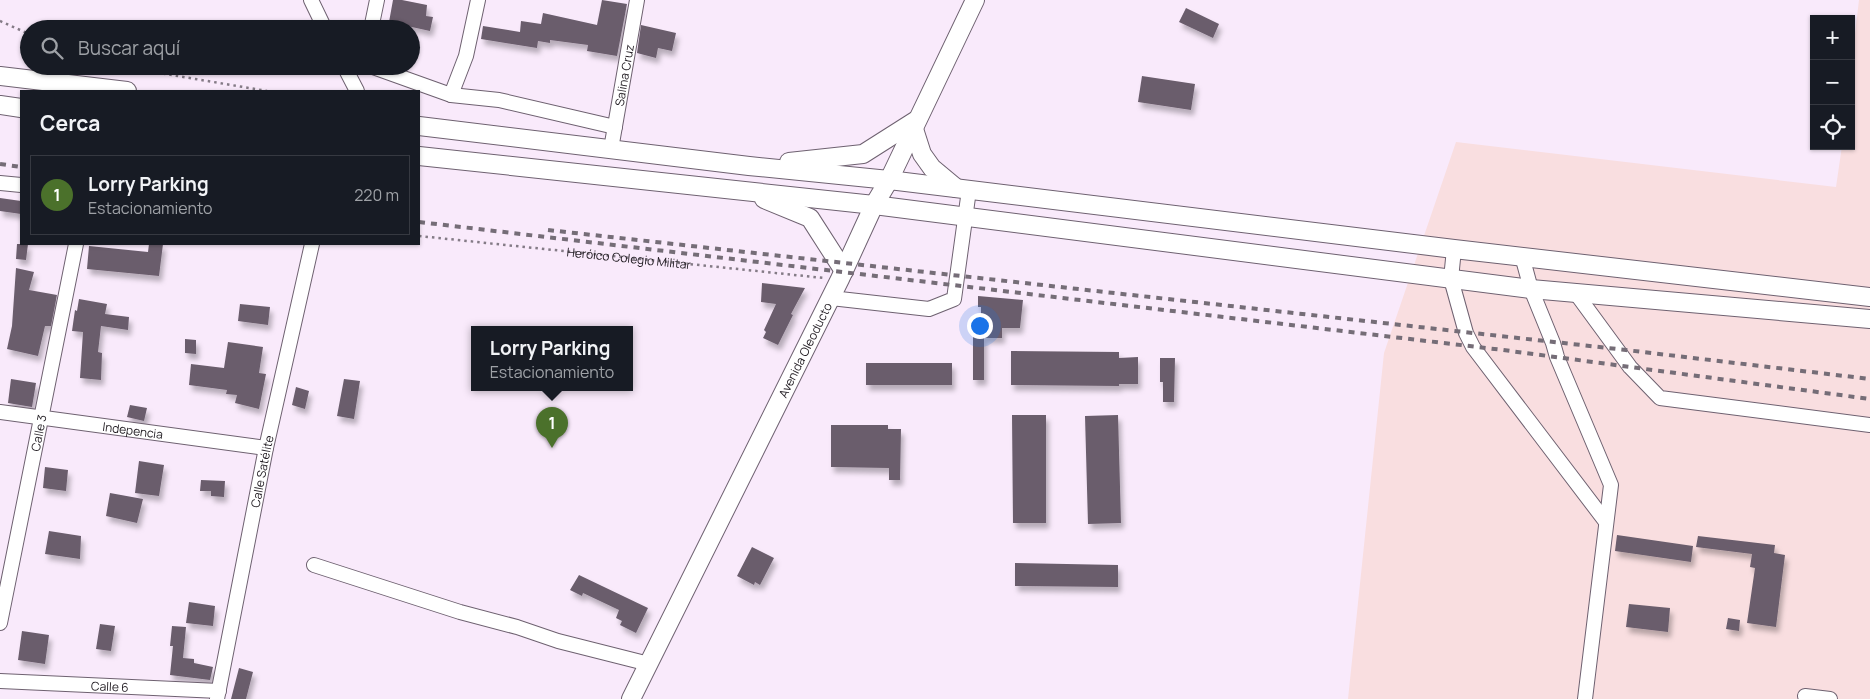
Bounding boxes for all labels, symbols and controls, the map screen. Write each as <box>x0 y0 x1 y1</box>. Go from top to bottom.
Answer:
map controls <box>1810 15 1855 150</box>
button: + <box>1810 15 1855 60</box>
search box <box>20 20 420 75</box>
icon: search <box>38 34 66 62</box>
text: Buscar aquí <box>78 35 180 61</box>
street label: Salina Cruz <box>610 43 638 107</box>
button: − <box>1810 60 1855 105</box>
button: locate <box>1810 105 1855 150</box>
text: Cerca <box>40 109 100 137</box>
text: Lorry Parking <box>88 171 209 197</box>
text: 1 <box>53 184 61 206</box>
text: 220 m <box>354 184 399 206</box>
text: Estacionamiento <box>88 197 213 219</box>
street label: Heróico Colegio Militar <box>566 243 692 273</box>
street label: Avenida Oleoducto <box>774 299 836 400</box>
your location <box>967 313 993 339</box>
popup <box>471 326 633 391</box>
text: Lorry Parking <box>490 335 610 361</box>
text: Estacionamiento <box>490 361 614 383</box>
pin: 1 <box>536 407 568 448</box>
street label: Calle 3 <box>26 413 50 453</box>
street label: Indepencia <box>101 417 164 442</box>
street label: Calle Satélite <box>246 433 277 509</box>
street label: Calle 6 <box>91 677 129 695</box>

